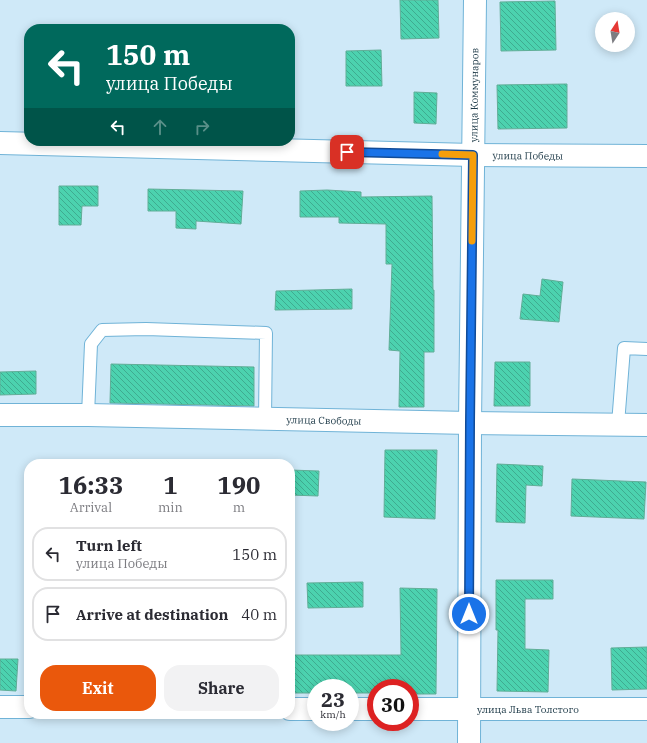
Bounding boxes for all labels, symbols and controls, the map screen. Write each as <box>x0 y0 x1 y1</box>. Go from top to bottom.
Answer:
north arrow <box>595 12 635 52</box>
map controls <box>595 12 635 52</box>
text: 150 m <box>106 36 190 73</box>
icon: left <box>40 40 92 92</box>
street label: улица Коммунаров <box>467 47 481 142</box>
text: улица Победы <box>106 72 233 95</box>
icon: left <box>107 116 129 138</box>
icon: ahead <box>149 116 171 138</box>
icon: right <box>191 116 213 138</box>
pin <box>330 135 364 169</box>
icon: arrive <box>336 141 358 163</box>
street label: улица Победы <box>493 149 563 162</box>
street label: улица Свободы <box>286 413 362 427</box>
text: 16:33 <box>59 469 123 501</box>
text: 1 <box>163 469 178 501</box>
text: 190 <box>217 469 260 501</box>
text: Arrival <box>70 499 112 516</box>
text: min <box>158 499 183 516</box>
text: m <box>233 499 245 516</box>
text: Turn left <box>76 536 142 555</box>
icon: left <box>42 543 64 565</box>
text: 150 m <box>232 545 277 564</box>
text: улица Победы <box>76 555 168 572</box>
position arrow <box>448 593 490 635</box>
icon: arrive <box>42 603 64 625</box>
text: Arrive at destination <box>76 605 228 624</box>
text: 40 m <box>241 605 277 624</box>
button: Exit <box>40 665 156 711</box>
button: Share <box>164 665 279 711</box>
speed limit sign: 30 <box>367 679 419 731</box>
text: 23 <box>321 686 345 713</box>
street label: улица Льва Толстого <box>477 703 579 716</box>
text: km/h <box>320 708 346 721</box>

